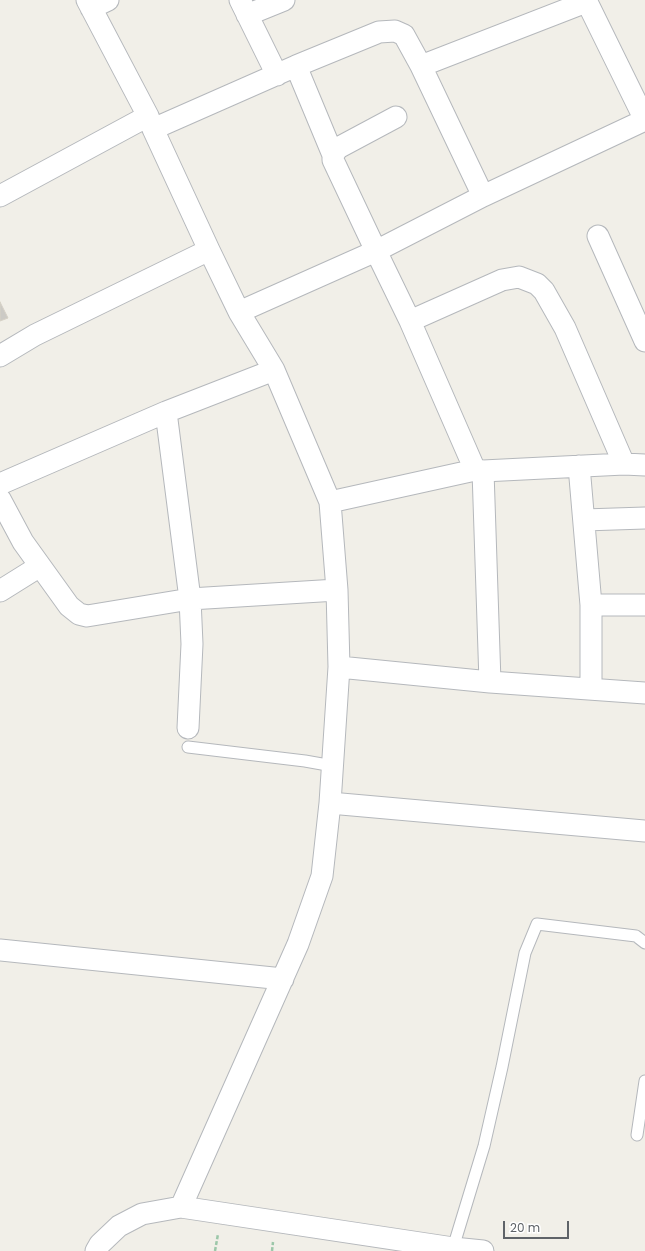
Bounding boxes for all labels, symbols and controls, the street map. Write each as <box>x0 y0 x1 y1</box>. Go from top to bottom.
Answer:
scale bar <box>505 1213 571 1239</box>
text: 20 m <box>510 1219 540 1236</box>

